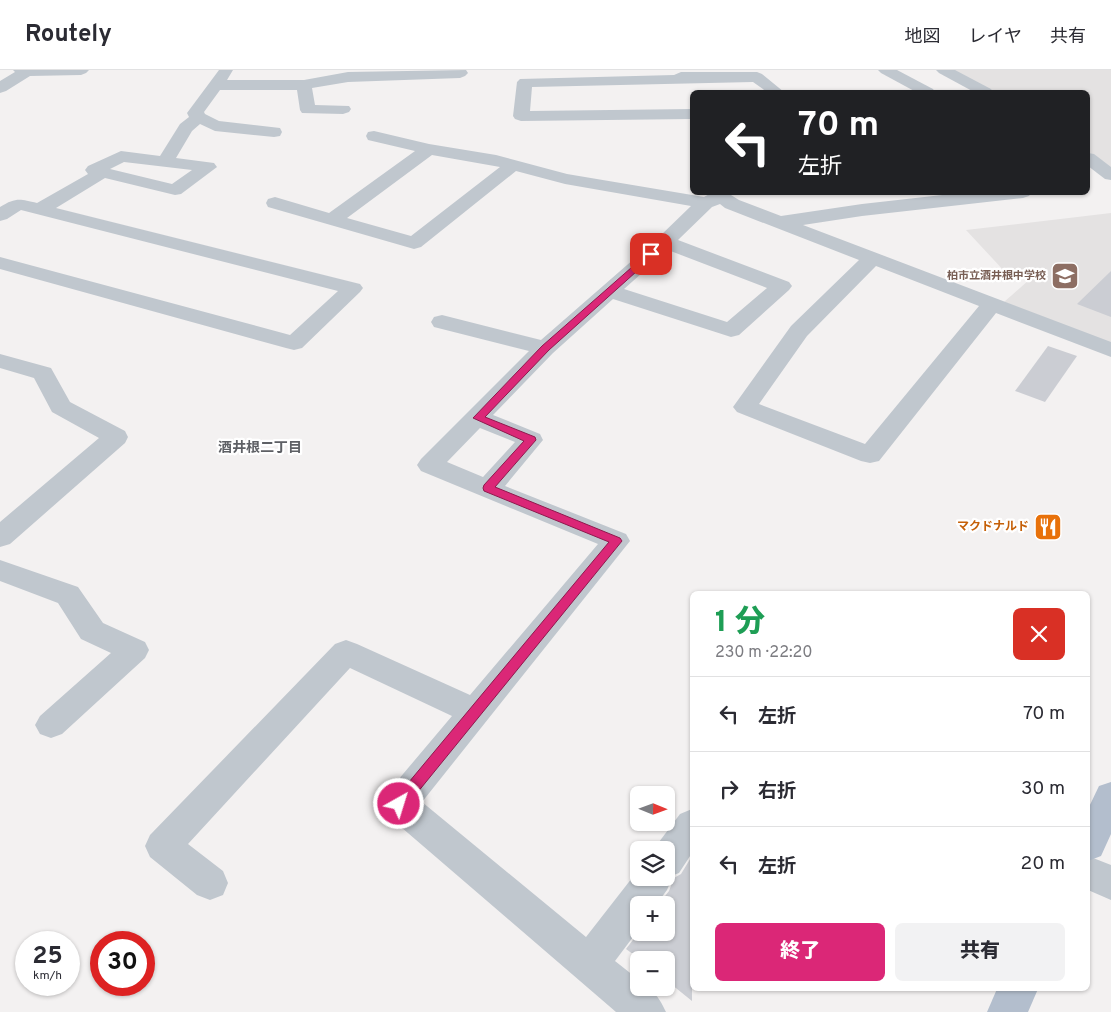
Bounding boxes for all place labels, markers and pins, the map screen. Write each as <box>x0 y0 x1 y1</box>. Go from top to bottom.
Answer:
pin <box>630 233 672 275</box>
school or university icon: 柏市立酒井根中学校 <box>1050 261 1080 291</box>
place label: 柏市立酒井根中学校 <box>947 269 1046 283</box>
restaurant icon: マクドナルド <box>1033 512 1063 542</box>
place label: マクドナルド <box>957 519 1029 535</box>

